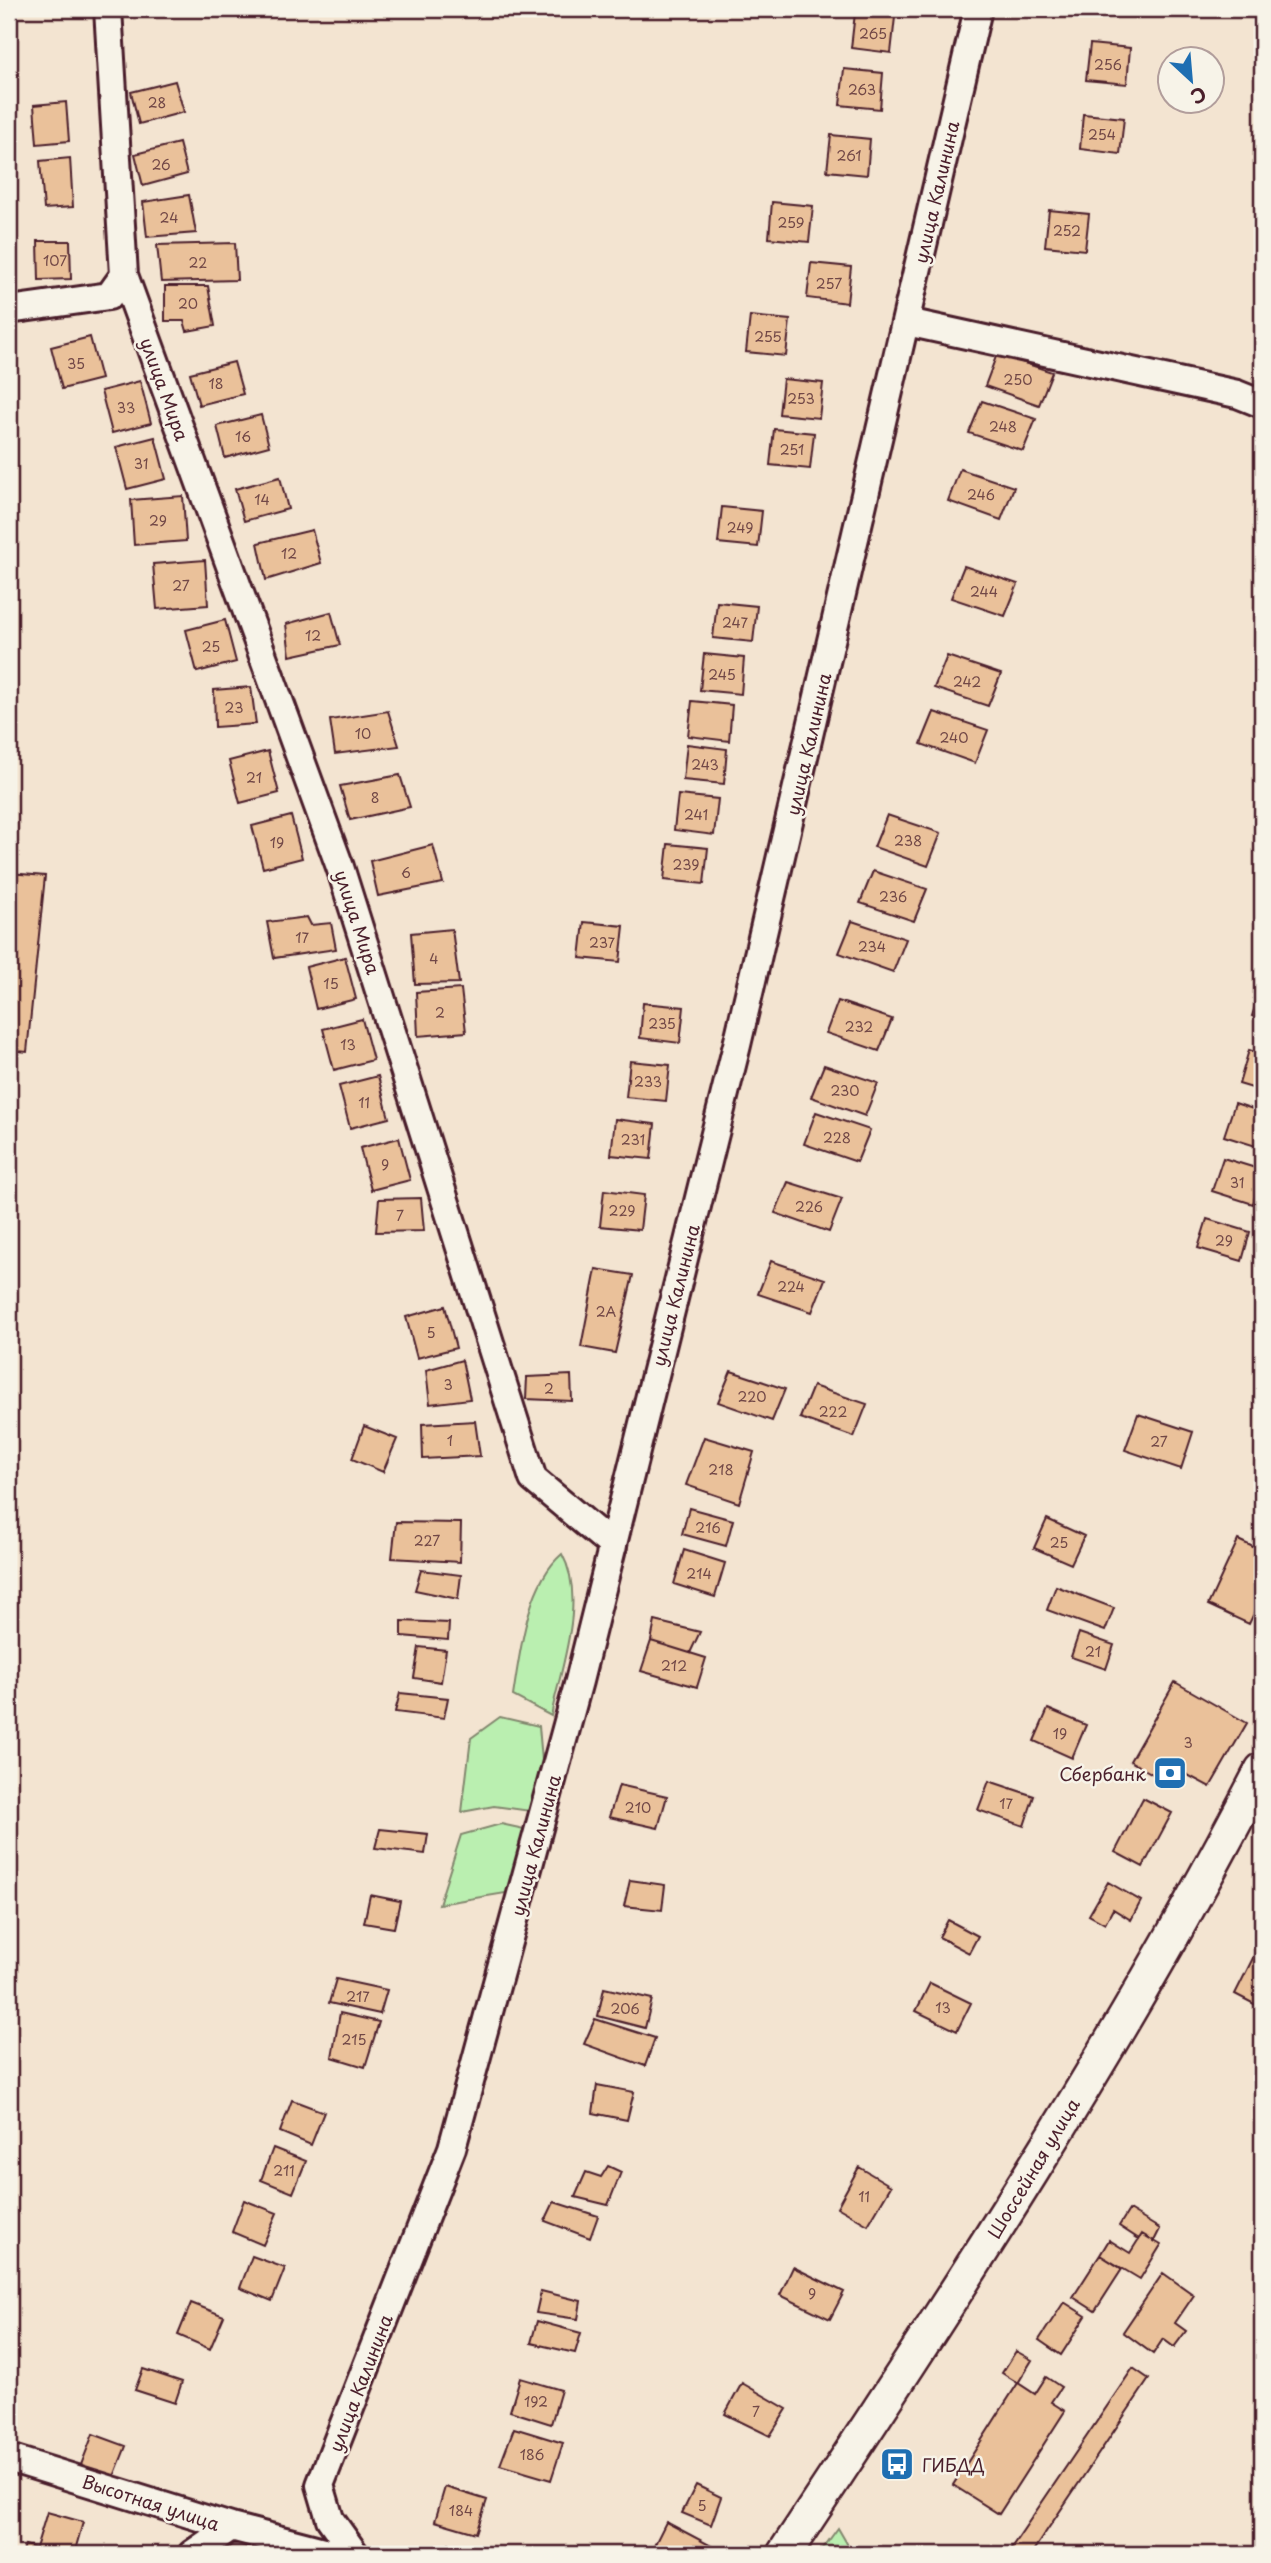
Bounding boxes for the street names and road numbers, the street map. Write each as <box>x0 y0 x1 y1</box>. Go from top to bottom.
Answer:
street label: улица Калинина <box>906 117 966 266</box>
street label: улица Мира <box>134 333 196 445</box>
street label: улица Калинина <box>778 669 838 818</box>
street label: улица Мира <box>328 866 388 978</box>
street label: улица Калинина <box>644 1221 706 1369</box>
street label: улица Калинина <box>503 1771 567 1919</box>
street label: Шоссейная улица <box>980 2092 1086 2243</box>
street label: улица Калинина <box>321 2310 399 2456</box>
street label: Высотная улица <box>79 2467 224 2537</box>

